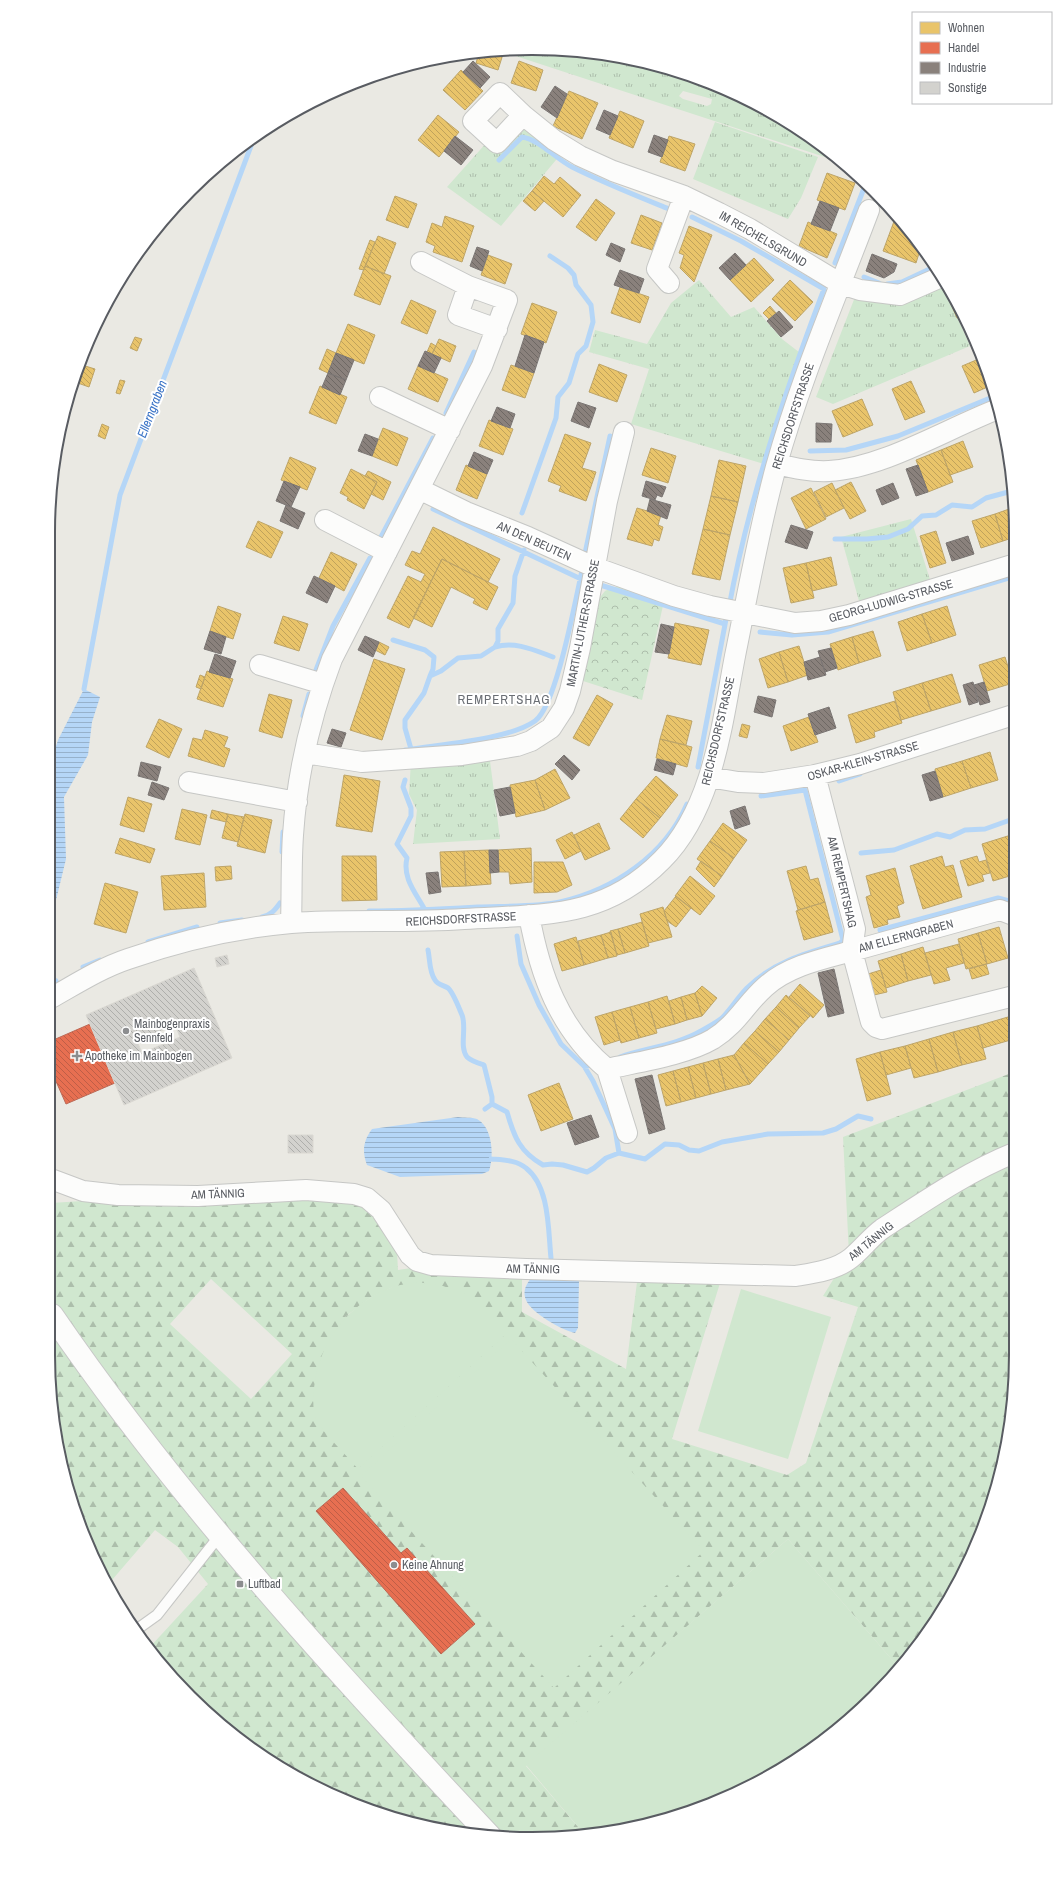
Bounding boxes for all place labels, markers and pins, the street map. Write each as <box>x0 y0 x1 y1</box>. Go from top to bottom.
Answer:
place label: Mainbogenpraxis Sennfeld <box>134 1016 210 1046</box>
marker: Mainbogenpraxis Sennfeld <box>121 1026 131 1036</box>
place label: Apotheke im Mainbogen <box>84 1048 192 1064</box>
marker: Apotheke im Mainbogen <box>72 1051 82 1061</box>
place label: Keine Ahnung <box>402 1557 464 1573</box>
marker: Keine Ahnung <box>389 1560 399 1570</box>
place label: Luftbad <box>248 1576 281 1592</box>
marker: Luftbad <box>235 1579 245 1589</box>

